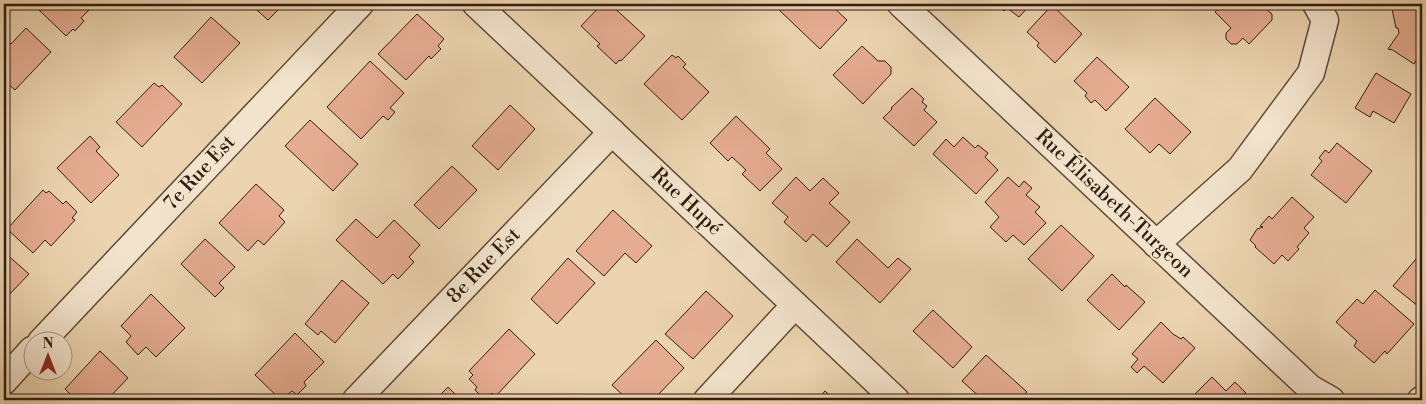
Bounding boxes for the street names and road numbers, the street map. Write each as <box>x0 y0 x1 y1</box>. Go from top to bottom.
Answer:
street label: Rue Élisabeth-Turgeon <box>1030 123 1199 284</box>
street label: 7e Rue Est <box>159 130 241 216</box>
street label: Rue Hupé <box>645 163 727 241</box>
street label: 8e Rue Est <box>442 223 526 309</box>

